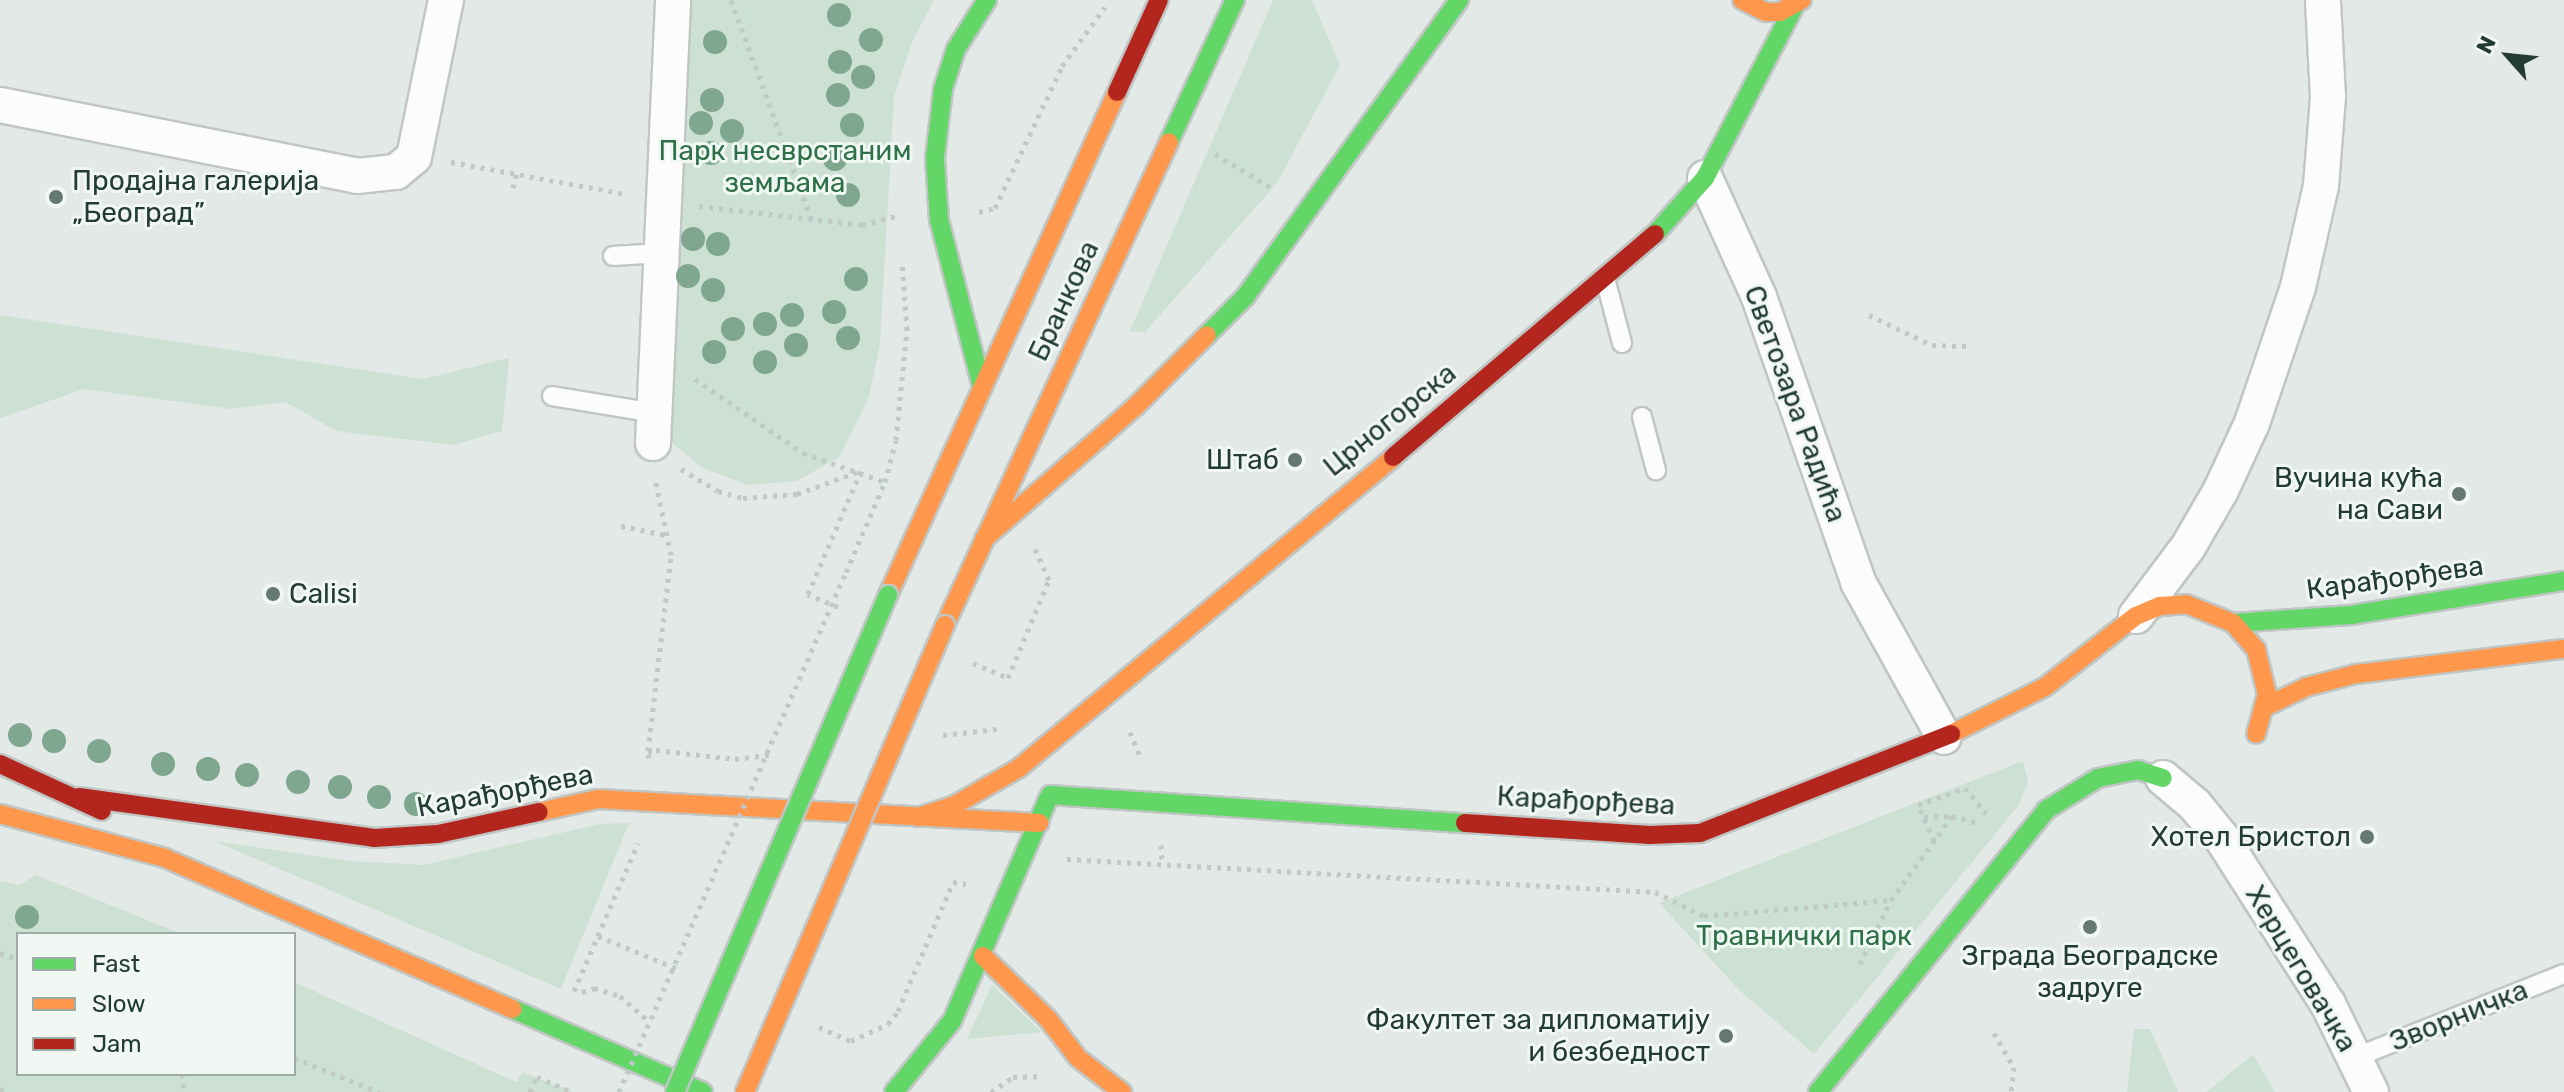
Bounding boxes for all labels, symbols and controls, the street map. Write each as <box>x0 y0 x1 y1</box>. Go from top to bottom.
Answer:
north arrow <box>2468 16 2548 96</box>
text: N <box>2471 32 2502 58</box>
park label: Парк несврстаним земљама <box>658 134 912 200</box>
place label: Продајна галерија „Београд” <box>72 164 319 230</box>
marker: Продајна галерија „Београд” <box>47 188 65 206</box>
street label: Бранкова <box>1022 236 1106 366</box>
street label: Светозара Радића <box>1737 281 1853 527</box>
street label: Црногорска <box>1317 356 1463 484</box>
place label: Штаб <box>1206 443 1279 477</box>
marker: Штаб <box>1286 451 1304 469</box>
place label: Вучина кућа на Сави <box>2274 461 2443 527</box>
marker: Вучина кућа на Сави <box>2450 485 2468 503</box>
street label: Карађорђева <box>2304 549 2486 607</box>
place label: Calisi <box>289 577 358 611</box>
marker: Calisi <box>264 585 282 603</box>
street label: Карађорђева <box>414 757 596 825</box>
street label: Карађорђева <box>1496 780 1676 822</box>
place label: Хотел Бристол <box>2151 820 2351 854</box>
marker: Хотел Бристол <box>2358 828 2376 846</box>
street label: Херцеговачка <box>2238 880 2364 1058</box>
marker: Зграда Београдске задруге <box>2081 918 2099 936</box>
park label: Травнички парк <box>1696 919 1912 953</box>
legend <box>16 932 296 1076</box>
place label: Зграда Београдске задруге <box>1962 939 2218 1005</box>
text: Fast <box>92 950 140 978</box>
street label: Зворничка <box>2385 973 2533 1059</box>
text: Slow <box>92 990 145 1018</box>
place label: Факултет за дипломатију и безбедност <box>1366 1003 1710 1069</box>
marker: Факултет за дипломатију и безбедност <box>1717 1027 1735 1045</box>
text: Jam <box>92 1030 142 1058</box>

